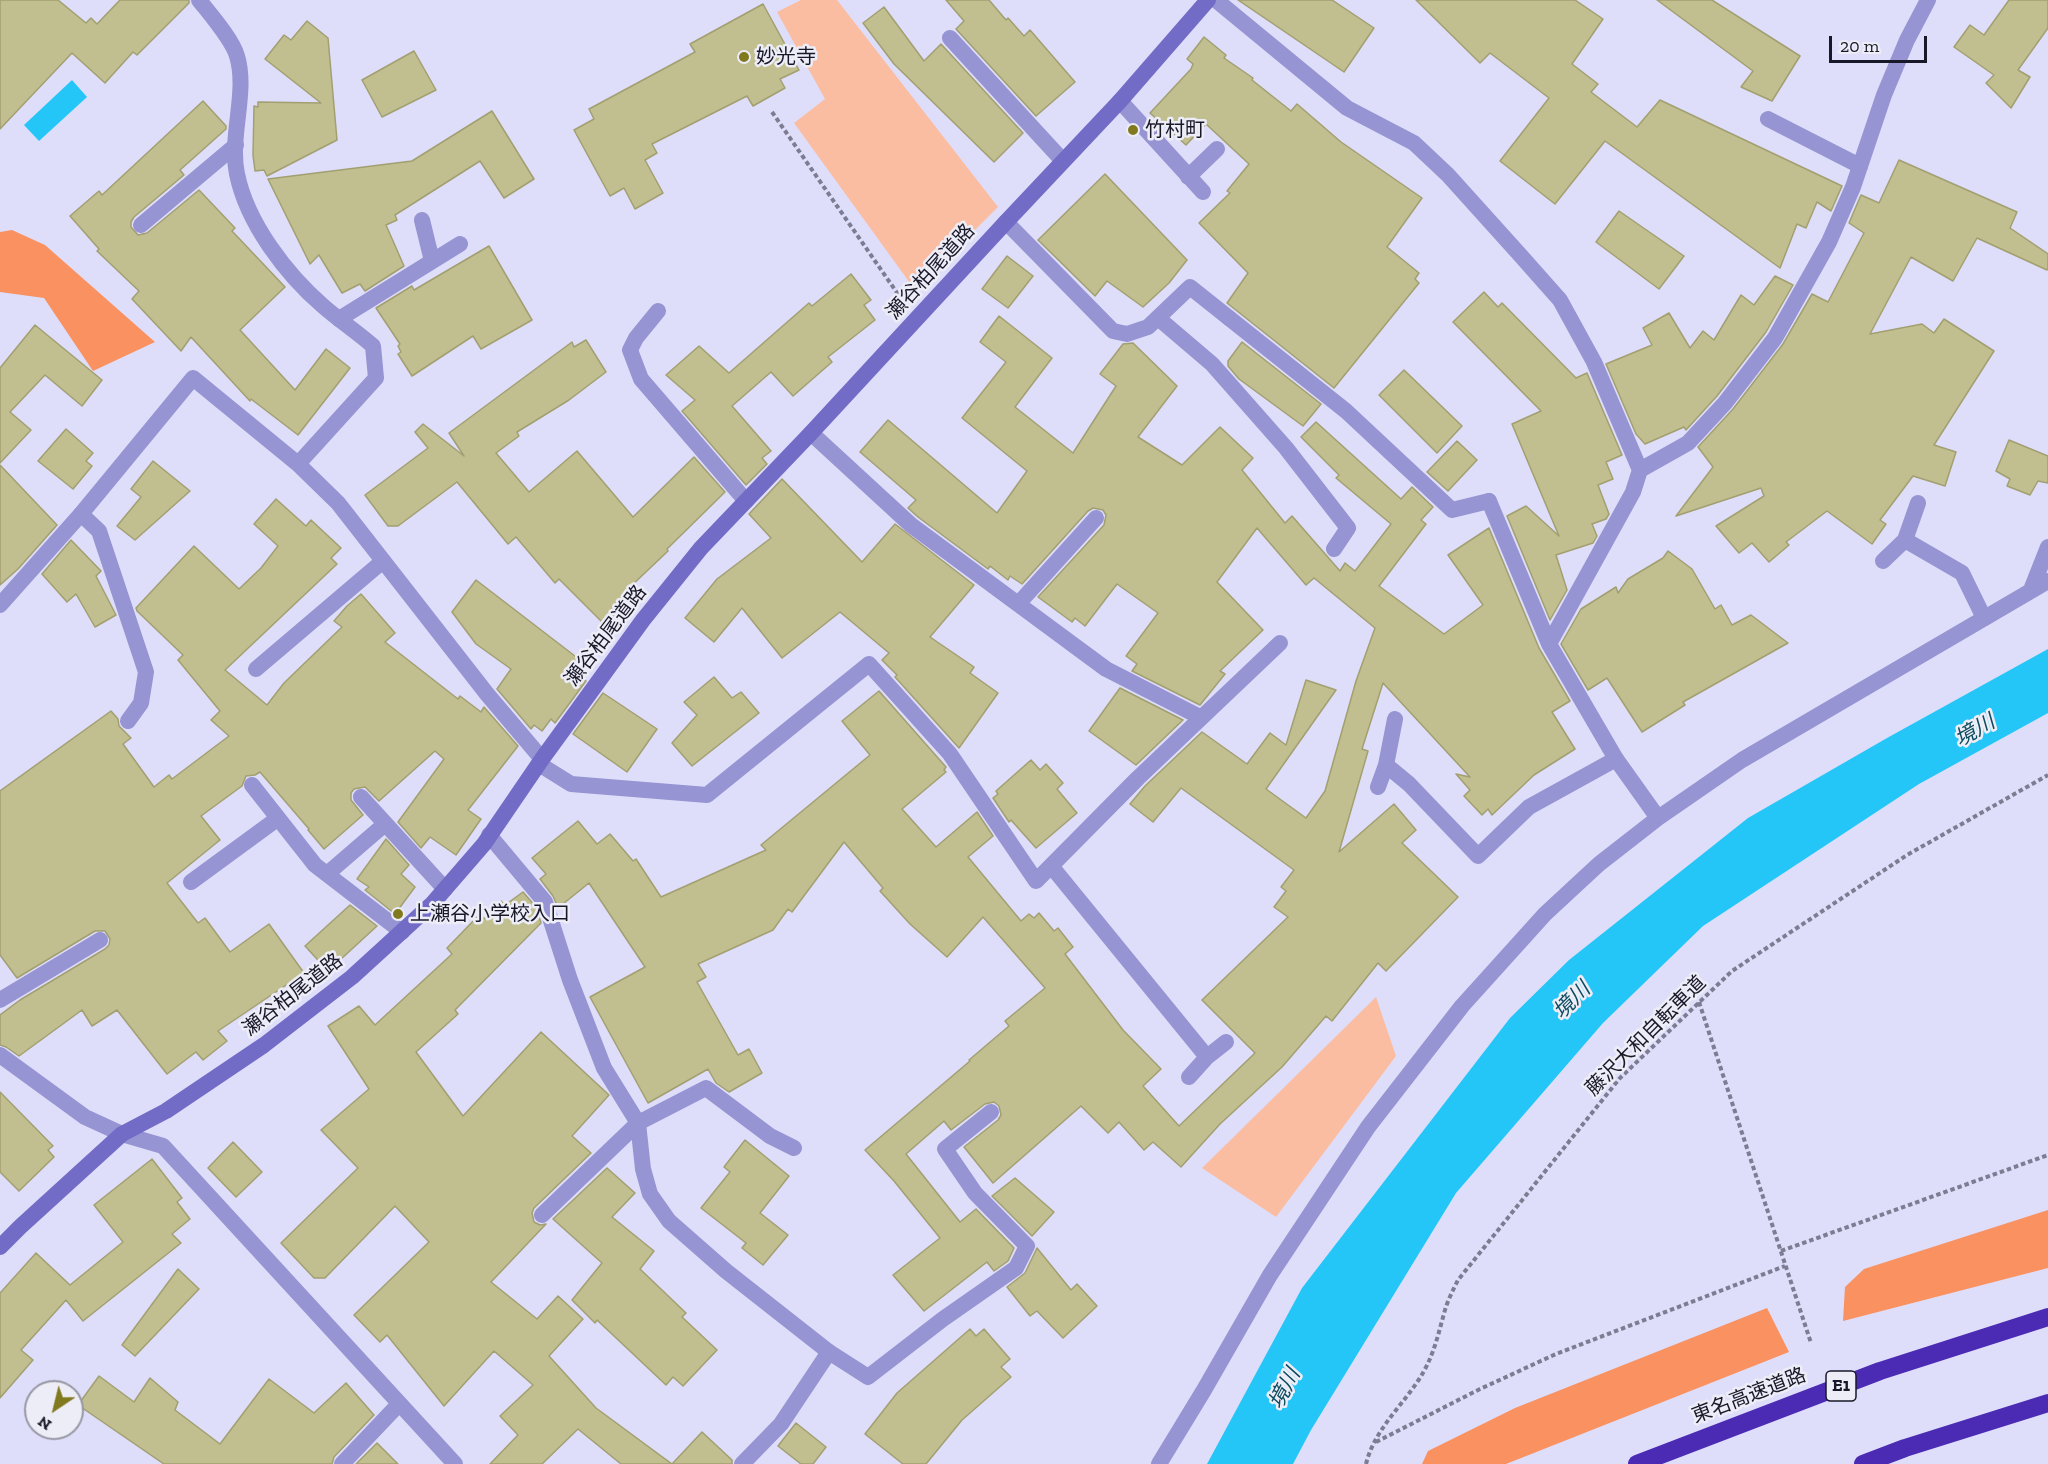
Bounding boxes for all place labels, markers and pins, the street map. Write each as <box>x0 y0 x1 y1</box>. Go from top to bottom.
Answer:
place label: 妙光寺 <box>756 45 816 69</box>
marker: 妙光寺 <box>737 50 751 64</box>
place label: 竹村町 <box>1145 118 1205 142</box>
marker: 竹村町 <box>1126 123 1140 137</box>
place label: 上瀬谷小学校入口 <box>410 902 570 926</box>
marker: 上瀬谷小学校入口 <box>391 907 405 921</box>

